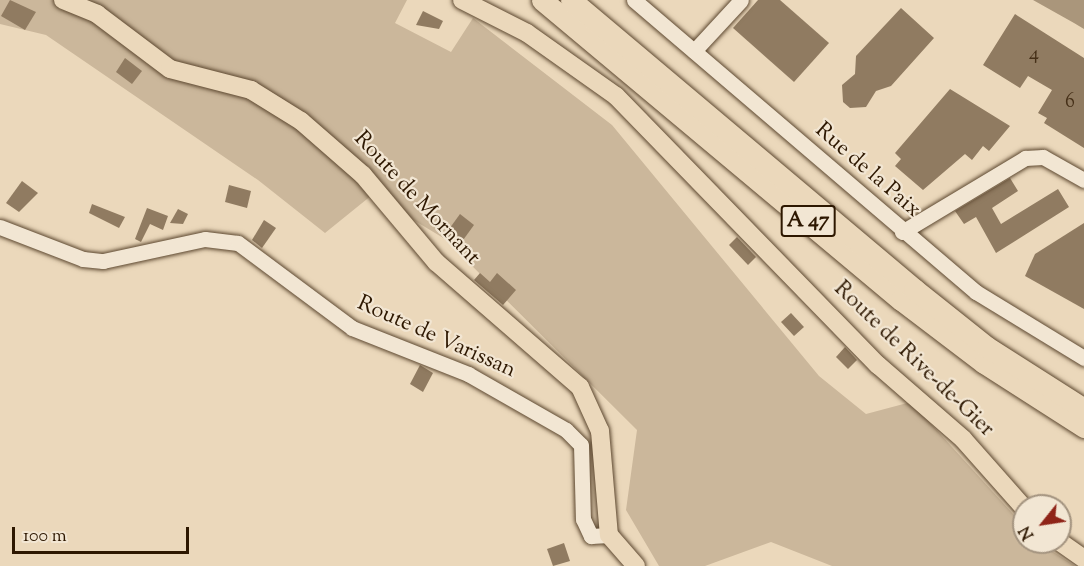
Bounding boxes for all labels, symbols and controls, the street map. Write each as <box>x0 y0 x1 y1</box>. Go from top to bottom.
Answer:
house number: 4 <box>1029 42 1039 66</box>
house number: 6 <box>1065 90 1075 114</box>
street label: Rue de la Paix <box>809 118 925 224</box>
street label: Route de Mornant <box>347 127 485 271</box>
road number: A 47 <box>780 203 836 239</box>
street label: Route de Rive-de-Gier <box>827 277 999 443</box>
street label: Route de Varissan <box>353 291 519 385</box>
north arrow <box>1012 494 1072 554</box>
scale bar <box>15 515 192 553</box>
text: N <box>1015 521 1041 544</box>
text: 100 m <box>23 524 67 550</box>

